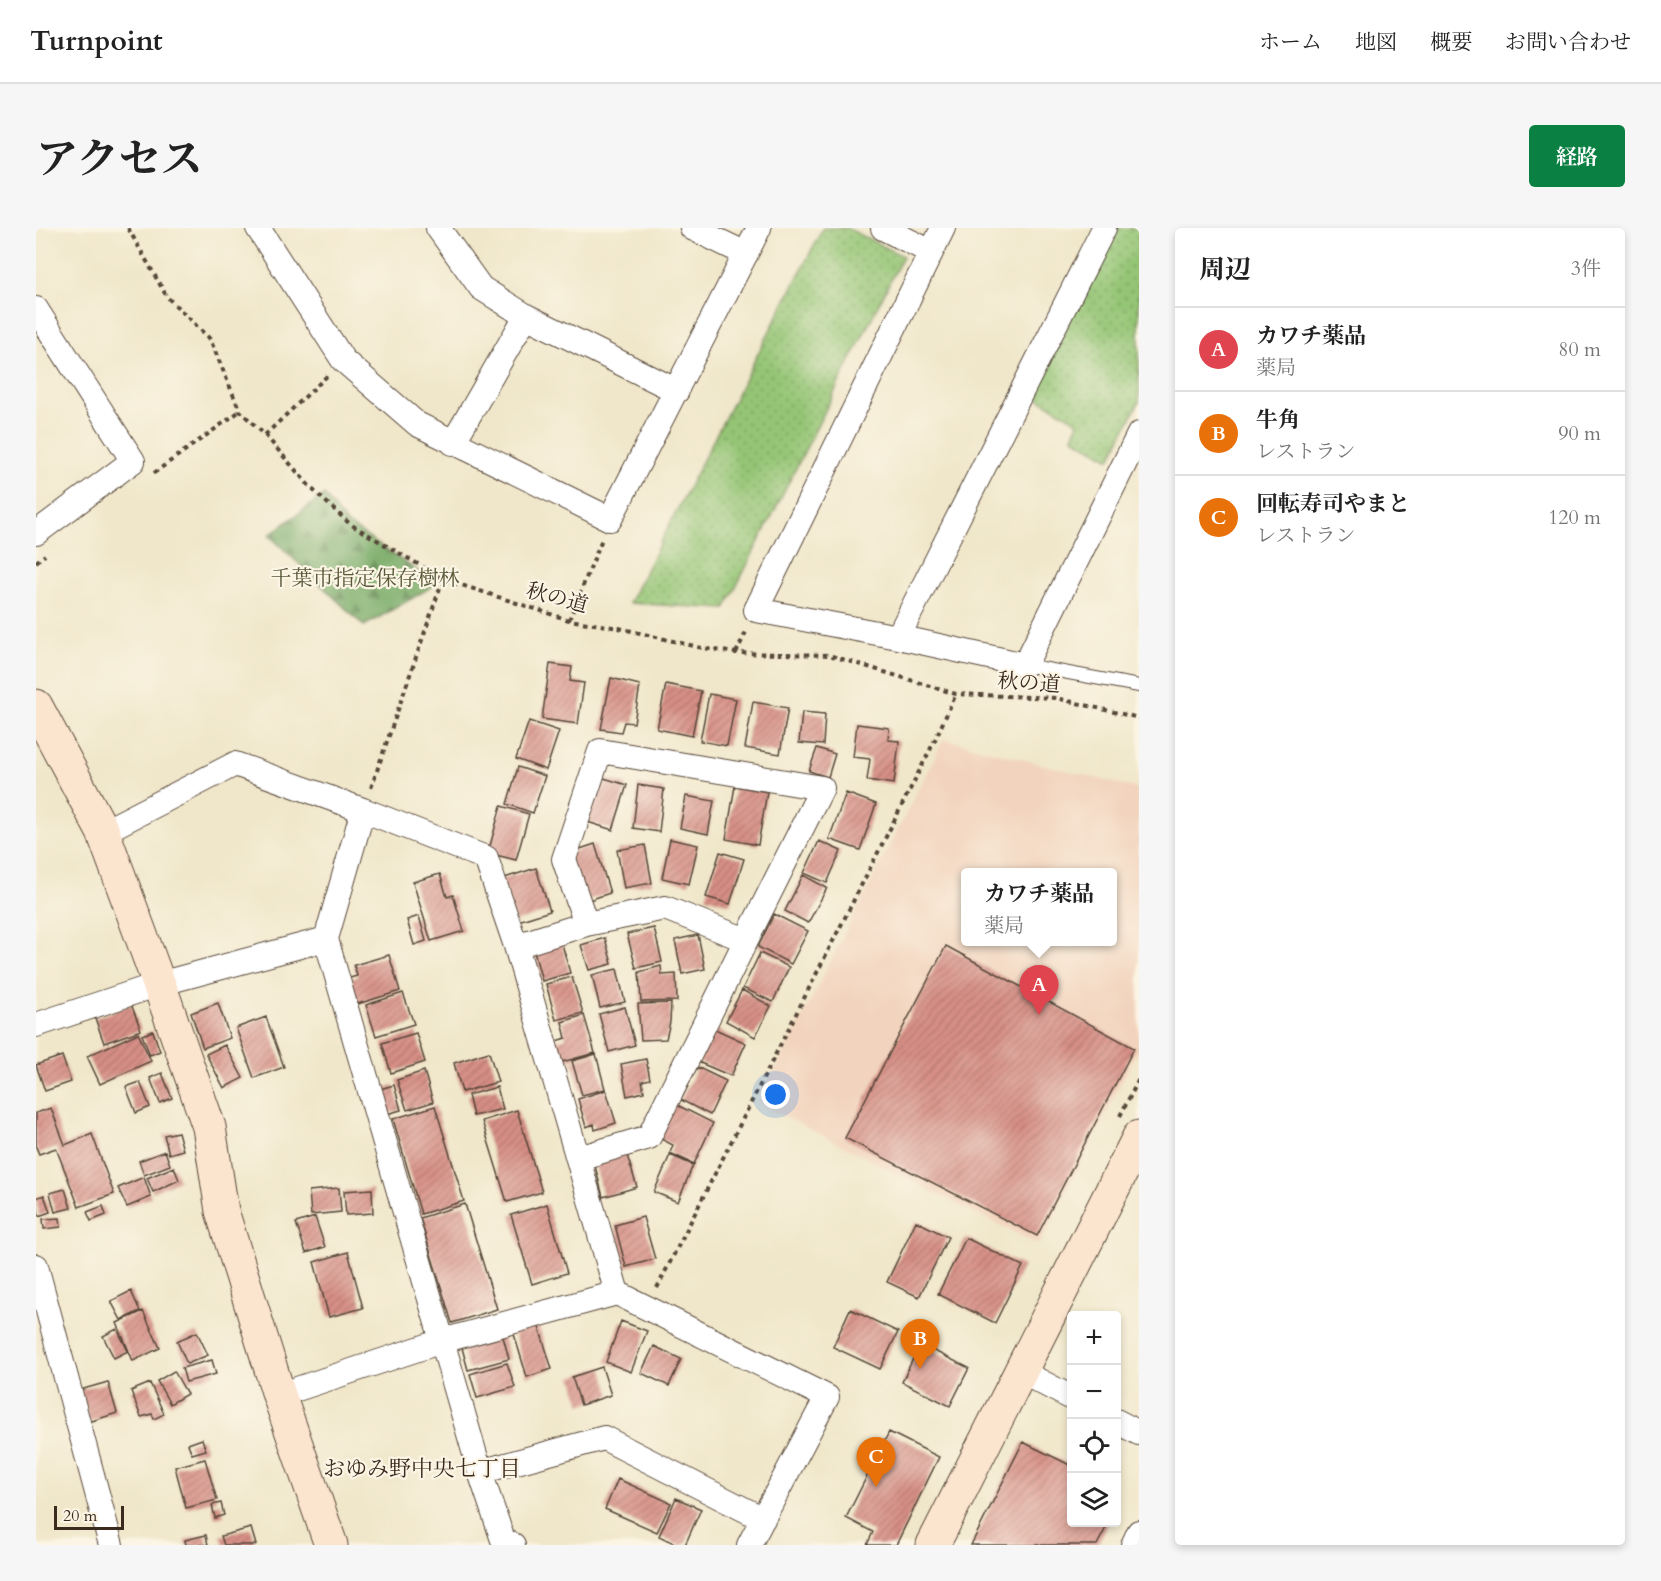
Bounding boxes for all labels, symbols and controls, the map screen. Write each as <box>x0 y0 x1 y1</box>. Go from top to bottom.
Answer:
text: Turnpoint <box>30 22 163 60</box>
text: ホーム <box>1259 28 1322 57</box>
text: 地図 <box>1355 28 1397 57</box>
text: 概要 <box>1430 28 1472 57</box>
text: お問い合わせ <box>1505 28 1631 57</box>
button: 経路 <box>1529 125 1625 187</box>
text: アクセス <box>36 131 203 188</box>
text: 周辺 <box>1199 252 1251 287</box>
text: 3件 <box>1571 255 1601 282</box>
text: カワチ薬品 <box>1256 321 1366 351</box>
text: A <box>1211 336 1226 363</box>
text: 80 m <box>1558 336 1601 363</box>
text: 薬局 <box>1256 354 1296 381</box>
text: 牛角 <box>1256 405 1300 435</box>
text: B <box>1211 420 1226 447</box>
text: 90 m <box>1558 420 1601 447</box>
text: レストラン <box>1256 438 1355 465</box>
text: 回転寿司やまと <box>1256 489 1410 519</box>
text: C <box>1211 504 1226 531</box>
text: 120 m <box>1548 504 1601 531</box>
text: レストラン <box>1256 522 1355 549</box>
park label: 千葉市指定保存樹林 <box>271 564 460 593</box>
street label: 秋の道 <box>523 576 591 620</box>
street label: 秋の道 <box>997 666 1061 700</box>
popup <box>961 868 1117 946</box>
text: カワチ薬品 <box>984 879 1094 909</box>
text: 薬局 <box>984 912 1024 939</box>
pin: A <box>1020 966 1058 1015</box>
your location <box>761 1080 790 1109</box>
map controls <box>1067 1311 1121 1527</box>
button: + <box>1067 1311 1121 1365</box>
pin: B <box>900 1320 940 1369</box>
button: − <box>1067 1365 1121 1419</box>
button: locate <box>1067 1419 1121 1473</box>
pin: C <box>856 1438 896 1487</box>
district label: おゆみ野中央七丁目 <box>323 1454 521 1484</box>
button: layers <box>1067 1473 1121 1527</box>
scale bar <box>54 1503 124 1530</box>
text: 20 m <box>63 1505 97 1527</box>

